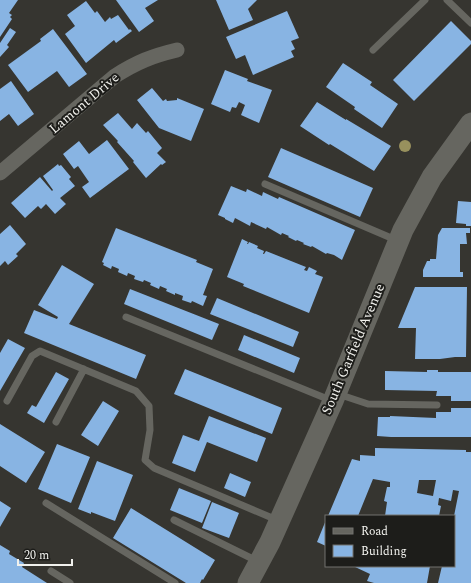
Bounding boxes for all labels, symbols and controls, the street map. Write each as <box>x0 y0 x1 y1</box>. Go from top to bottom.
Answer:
street label: Lamont Drive <box>44 67 124 139</box>
street label: South Garfield Avenue <box>316 280 390 418</box>
legend <box>325 515 455 567</box>
text: Road <box>361 522 388 541</box>
scale bar <box>18 541 72 567</box>
text: Building <box>361 542 407 561</box>
text: 20 m <box>24 546 49 565</box>

